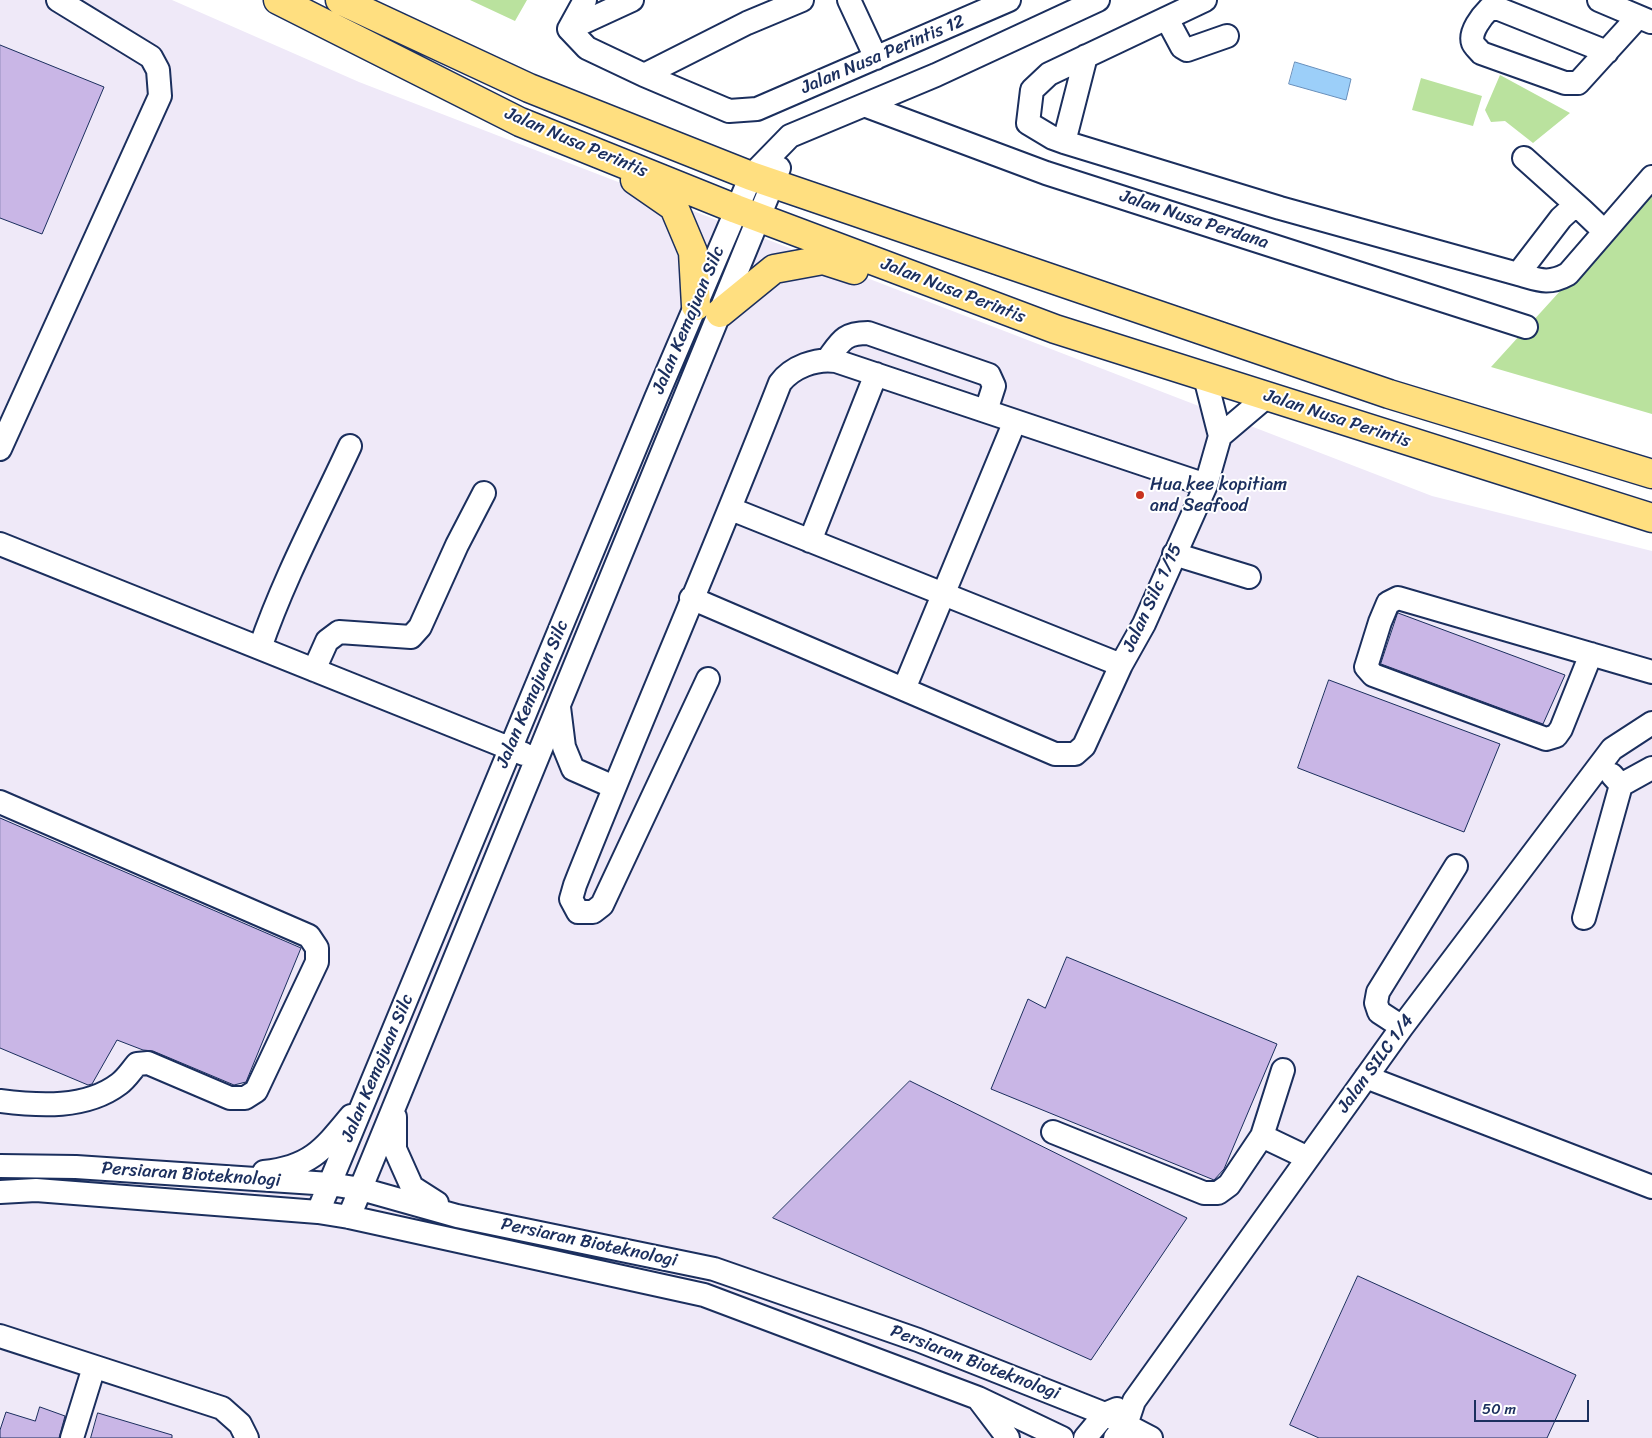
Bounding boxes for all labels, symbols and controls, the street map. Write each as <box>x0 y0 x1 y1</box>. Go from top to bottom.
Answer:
street label: Jalan Nusa Perintis 12 <box>798 11 968 99</box>
street label: Jalan Nusa Perintis <box>501 103 651 183</box>
street label: Jalan Nusa Perdana <box>1117 186 1271 254</box>
street label: Jalan Kemajuan Silc <box>648 243 730 397</box>
street label: Jalan Nusa Perintis <box>878 254 1028 328</box>
street label: Jalan Nusa Perintis <box>1261 385 1413 453</box>
place label: Hua kee kopitiam and Seafood <box>1150 474 1287 516</box>
marker: Hua kee kopitiam and Seafood <box>1134 489 1146 501</box>
street label: Jalan Silc 1/15 <box>1119 541 1187 655</box>
street label: Jalan Kemajuan Silc <box>492 617 574 771</box>
street label: Jalan Kemajuan Silc <box>337 991 419 1145</box>
street label: Jalan SILC 1/4 <box>1333 1011 1419 1117</box>
street label: Persiaran Bioteknologi <box>101 1158 281 1192</box>
street label: Persiaran Bioteknologi <box>499 1214 679 1272</box>
street label: Persiaran Bioteknologi <box>887 1321 1063 1405</box>
scale bar <box>1477 1390 1592 1422</box>
text: 50 m <box>1482 1396 1516 1422</box>

